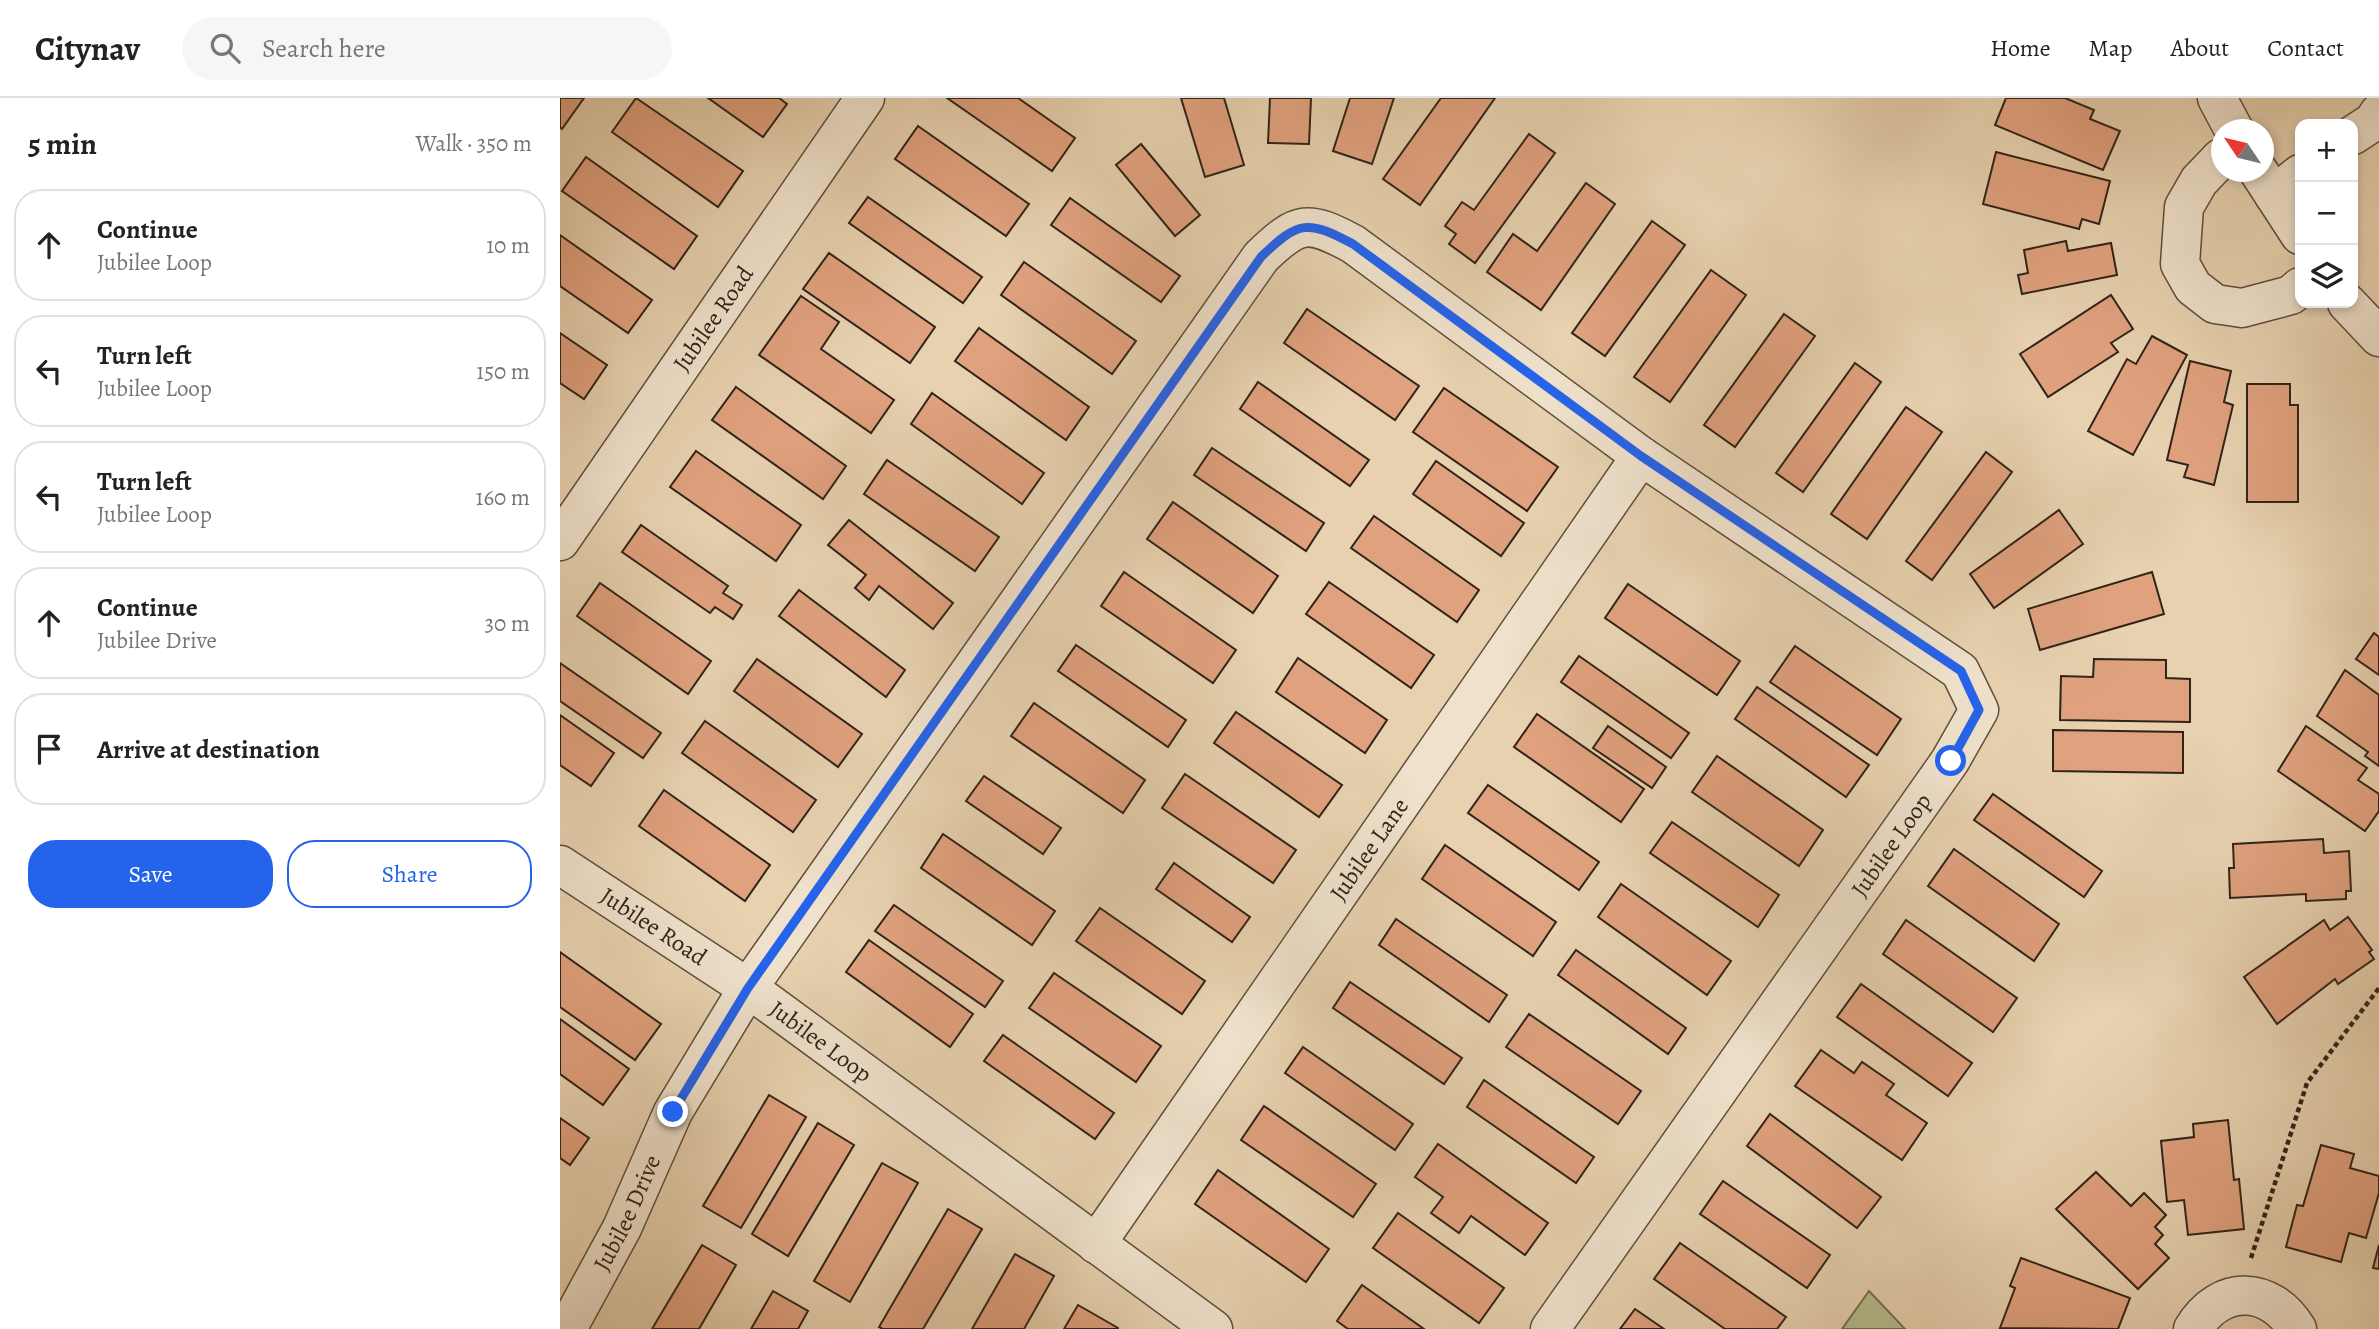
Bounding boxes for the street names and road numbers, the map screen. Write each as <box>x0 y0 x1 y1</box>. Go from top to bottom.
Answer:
street label: Jubilee Road <box>666 260 761 378</box>
street label: Jubilee Loop <box>1843 787 1939 903</box>
street label: Jubilee Lane <box>1322 791 1416 907</box>
street label: Jubilee Road <box>594 880 713 973</box>
street label: Jubilee Loop <box>763 993 879 1090</box>
street label: Jubilee Drive <box>586 1150 668 1277</box>

